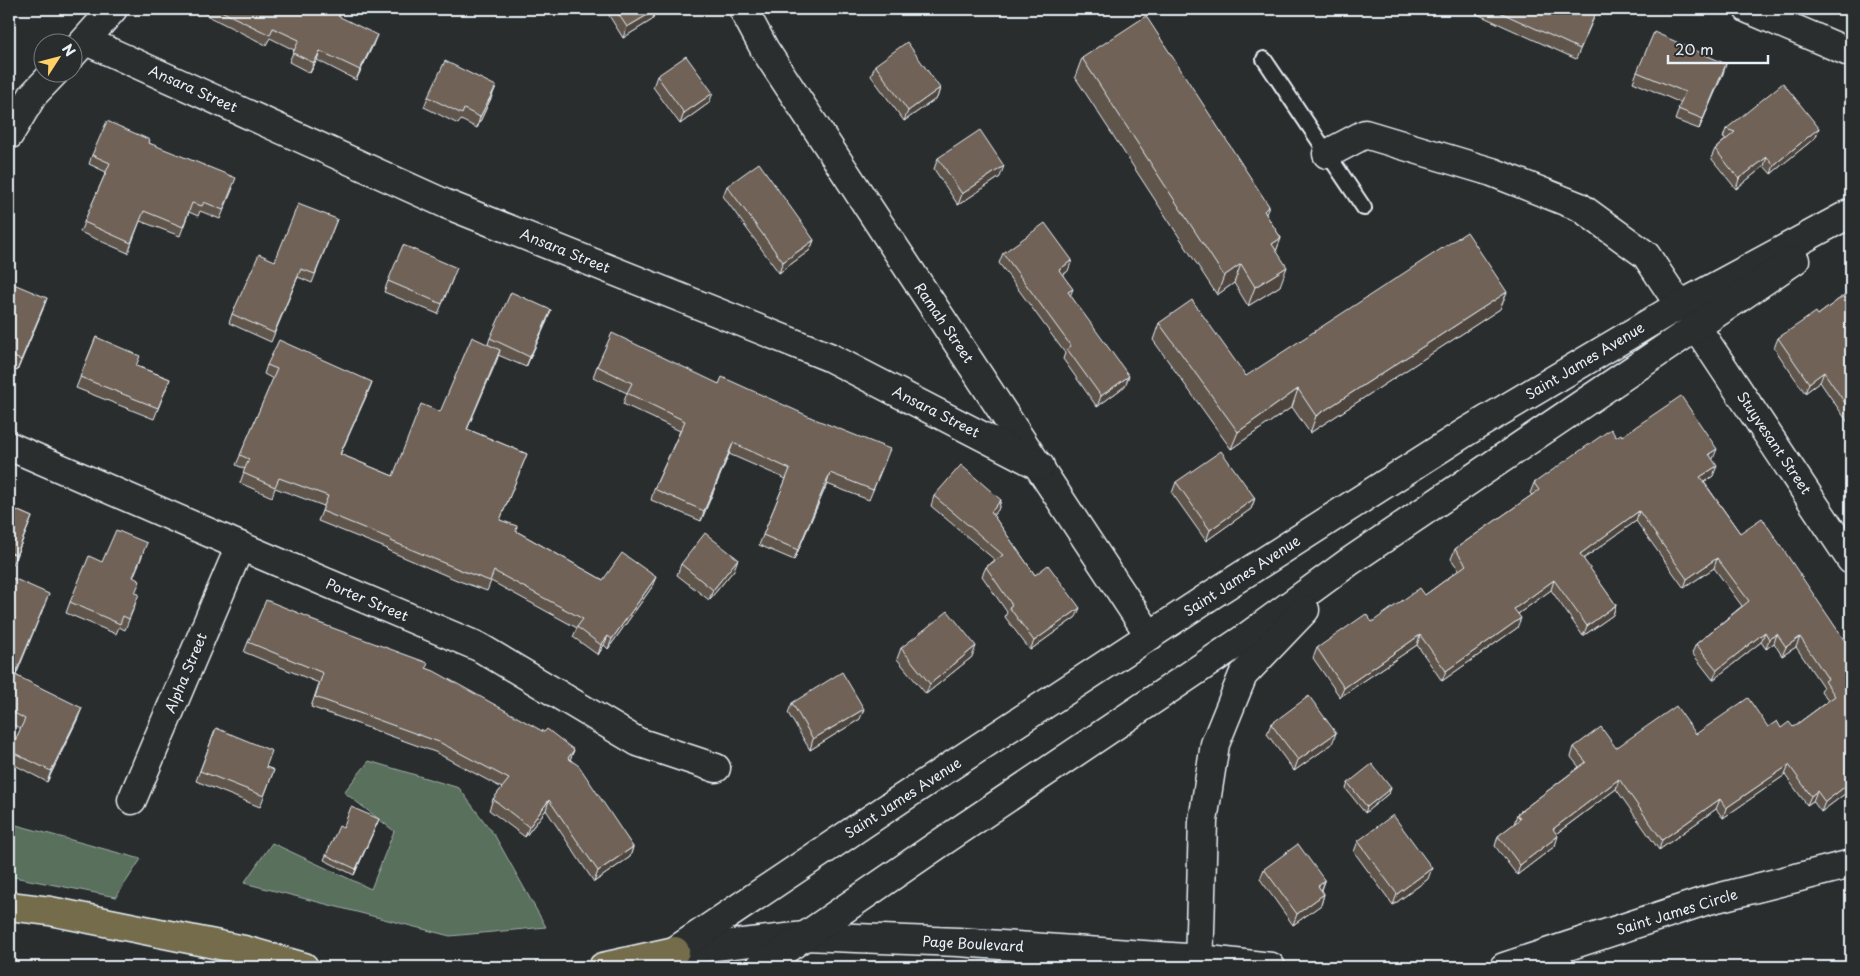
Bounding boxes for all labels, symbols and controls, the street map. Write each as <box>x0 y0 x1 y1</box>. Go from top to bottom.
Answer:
north arrow <box>32 32 82 82</box>
scale bar <box>1668 32 1768 64</box>
text: 20 m <box>1675 37 1714 60</box>
text: N <box>57 39 81 61</box>
street label: Ansara Street <box>145 60 241 118</box>
street label: Ansara Street <box>517 223 614 278</box>
street label: Ramah Street <box>910 278 979 367</box>
street label: Saint James Avenue <box>1521 317 1649 404</box>
street label: Ansara Street <box>889 381 984 443</box>
street label: Stuyvesant Street <box>1732 387 1817 499</box>
street label: Saint James Avenue <box>1179 530 1305 621</box>
street label: Porter Street <box>323 573 412 626</box>
street label: Alpha Street <box>159 629 212 716</box>
street label: Saint James Avenue <box>840 752 966 843</box>
street label: Saint James Circle <box>1613 883 1740 940</box>
street label: Page Boulevard <box>922 930 1025 957</box>

